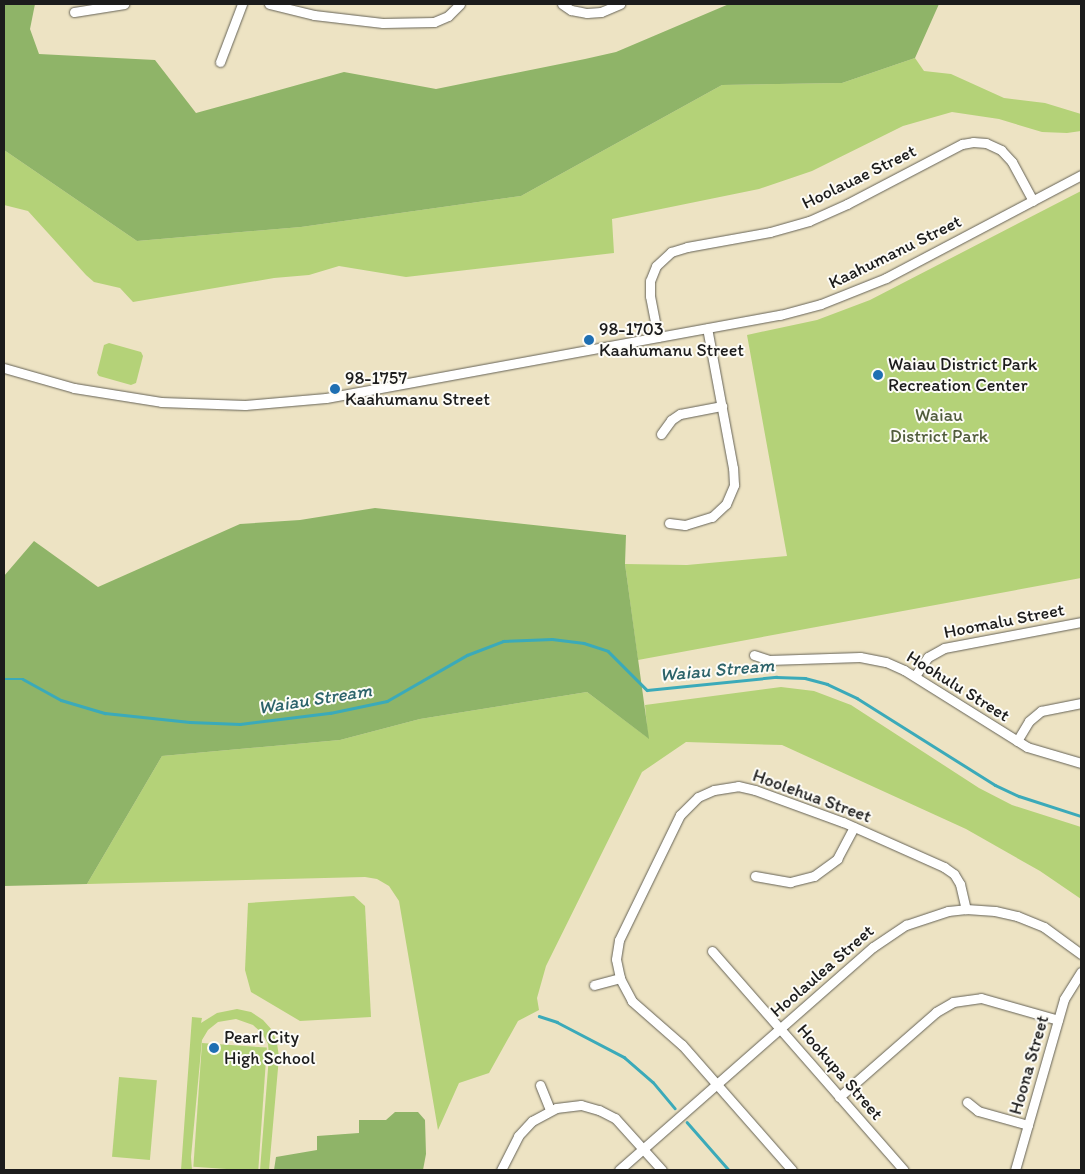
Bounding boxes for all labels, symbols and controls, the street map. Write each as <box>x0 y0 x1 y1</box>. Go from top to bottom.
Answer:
street label: Hoolauae Street <box>798 140 920 214</box>
street label: Kaahumanu Street <box>825 211 965 293</box>
place label: 98-1703 Kaahumanu Street <box>599 319 744 362</box>
marker: 98-1703 Kaahumanu Street <box>583 334 595 346</box>
place label: Waiau District Park Recreation Center <box>888 354 1038 396</box>
place label: 98-1757 Kaahumanu Street <box>345 368 490 410</box>
marker: Waiau District Park Recreation Center <box>872 369 884 381</box>
marker: 98-1757 Kaahumanu Street <box>329 383 341 395</box>
park label: Waiau District Park <box>890 405 988 448</box>
street label: Hoomalu Street <box>942 599 1066 643</box>
street label: Hoohulu Street <box>903 646 1013 726</box>
water label: Waiau Stream <box>659 654 775 686</box>
water label: Waiau Stream <box>257 679 373 719</box>
street label: Hoolehua Street <box>750 765 874 827</box>
street label: Hoolaulea Street <box>766 920 878 1022</box>
street label: Hoona Street <box>1005 1013 1053 1117</box>
street label: Hookupa Street <box>792 1020 888 1124</box>
place label: Pearl City High School <box>224 1027 315 1070</box>
marker: Pearl City High School <box>208 1042 220 1054</box>

